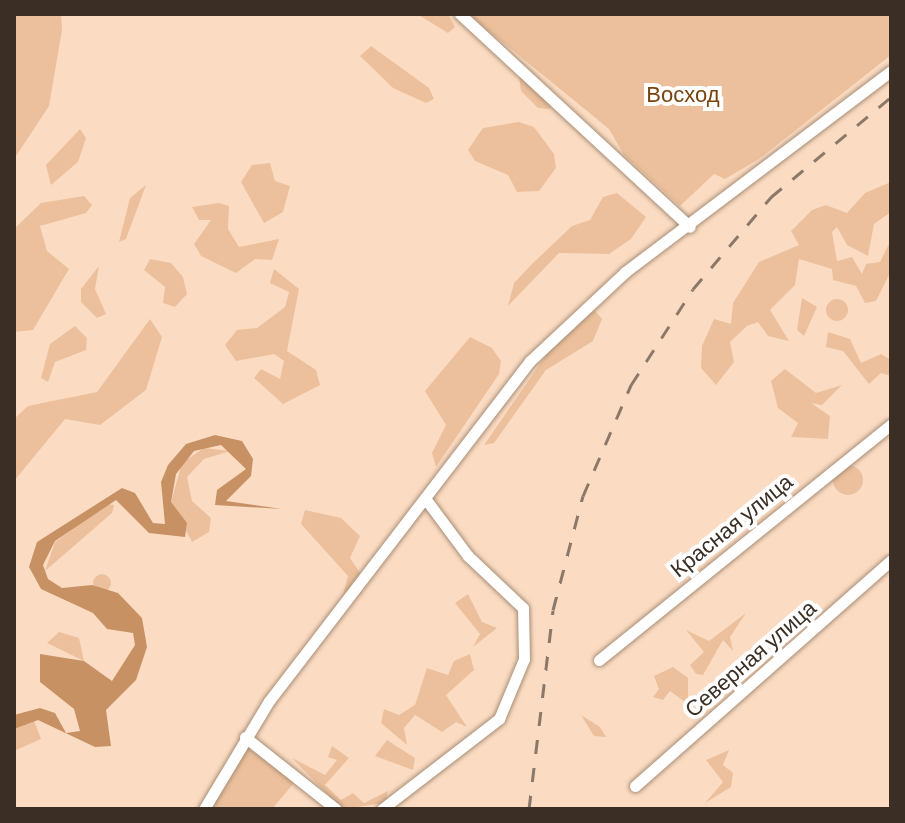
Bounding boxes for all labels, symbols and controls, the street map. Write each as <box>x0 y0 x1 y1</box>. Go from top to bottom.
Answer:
park label: Восход <box>646 81 720 107</box>
street label: Красная улица <box>665 468 797 582</box>
street label: Северная улица <box>679 594 821 722</box>

